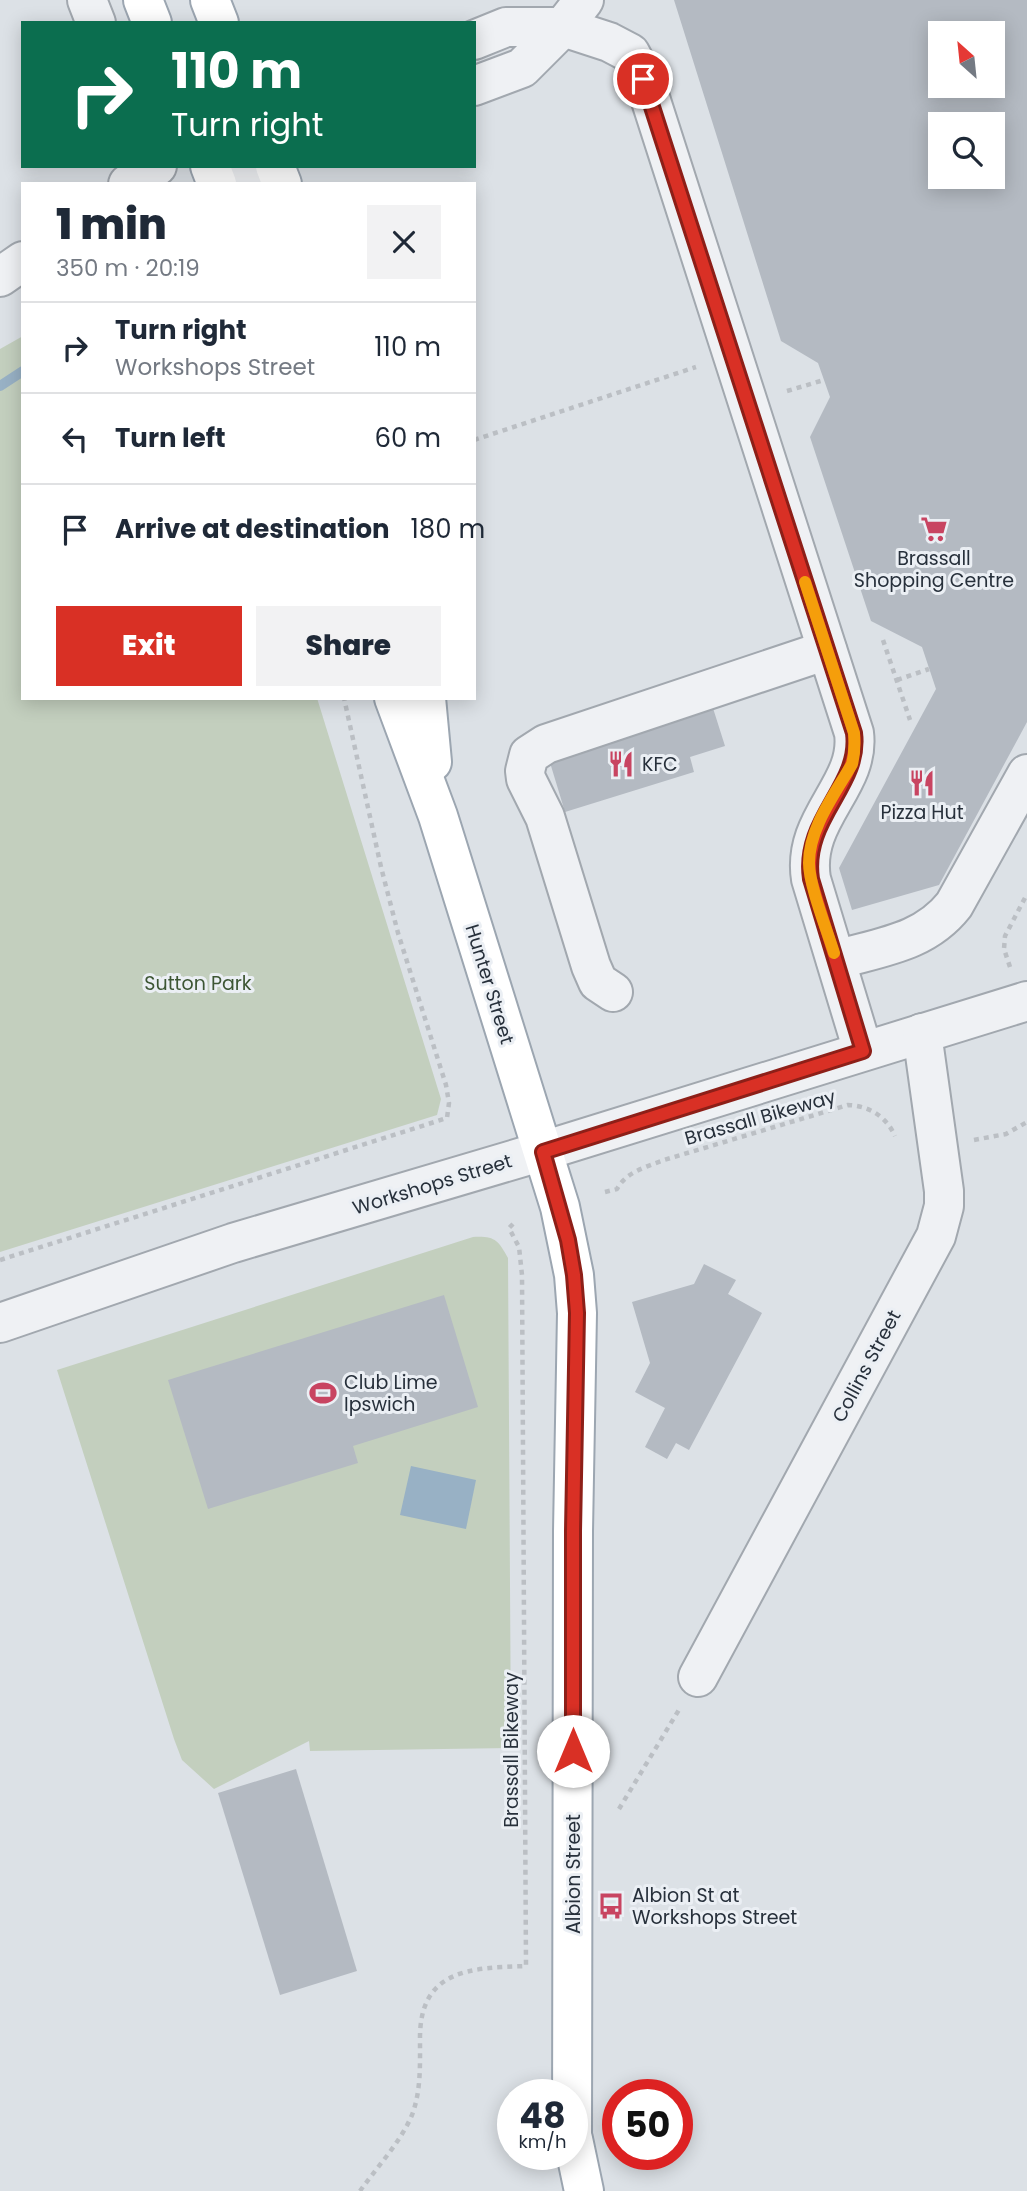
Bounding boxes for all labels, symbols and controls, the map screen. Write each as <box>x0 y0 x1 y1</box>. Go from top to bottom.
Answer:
north arrow <box>928 21 1004 98</box>
map controls <box>928 21 1005 189</box>
text: 110 m <box>171 37 302 105</box>
icon: right <box>56 49 147 140</box>
pin <box>613 49 673 109</box>
icon: arrive <box>624 60 662 98</box>
text: Turn right <box>171 102 323 147</box>
button: search <box>928 112 1005 189</box>
text: 1 min <box>56 195 167 254</box>
button: close <box>367 205 441 279</box>
text: 350 m · 20:19 <box>56 252 200 284</box>
text: Turn right <box>115 312 247 348</box>
icon: right <box>56 329 94 367</box>
text: 110 m <box>374 329 441 365</box>
text: Workshops Street <box>115 351 315 383</box>
icon: left <box>56 420 94 458</box>
text: Turn left <box>115 420 226 456</box>
text: 60 m <box>374 420 441 456</box>
icon: arrive <box>56 511 94 549</box>
text: Arrive at destination <box>115 511 390 547</box>
text: 180 m <box>411 511 485 547</box>
supermarket icon: Brassall Shopping Centre <box>919 514 949 544</box>
place label: Brassall Shopping Centre <box>854 545 1014 594</box>
button: Exit <box>56 606 242 686</box>
button: Share <box>256 606 441 686</box>
restaurant icon: KFC <box>606 749 636 779</box>
place label: KFC <box>642 751 678 778</box>
restaurant icon: Pizza Hut <box>907 768 937 798</box>
place label: Pizza Hut <box>880 799 964 826</box>
street label: Hunter Street <box>458 921 521 1047</box>
park label: Sutton Park <box>144 970 252 997</box>
street label: Brassall Bikeway <box>682 1083 839 1152</box>
street label: Workshops Street <box>349 1147 515 1222</box>
street label: Collins Street <box>825 1305 907 1427</box>
place label: Club Lime Ipswich <box>344 1369 438 1418</box>
sports icon: Club Lime Ipswich <box>308 1378 338 1408</box>
street label: Brassall Bikeway <box>498 1672 525 1828</box>
position arrow <box>536 1714 610 1788</box>
street label: Albion Street <box>560 1814 587 1934</box>
place label: Albion St at Workshops Street <box>632 1882 797 1931</box>
bus stop icon: Albion St at Workshops Street <box>596 1891 626 1921</box>
speed limit sign: 50 <box>602 2079 693 2170</box>
text: 48 <box>519 2091 566 2140</box>
text: km/h <box>519 2129 566 2154</box>

